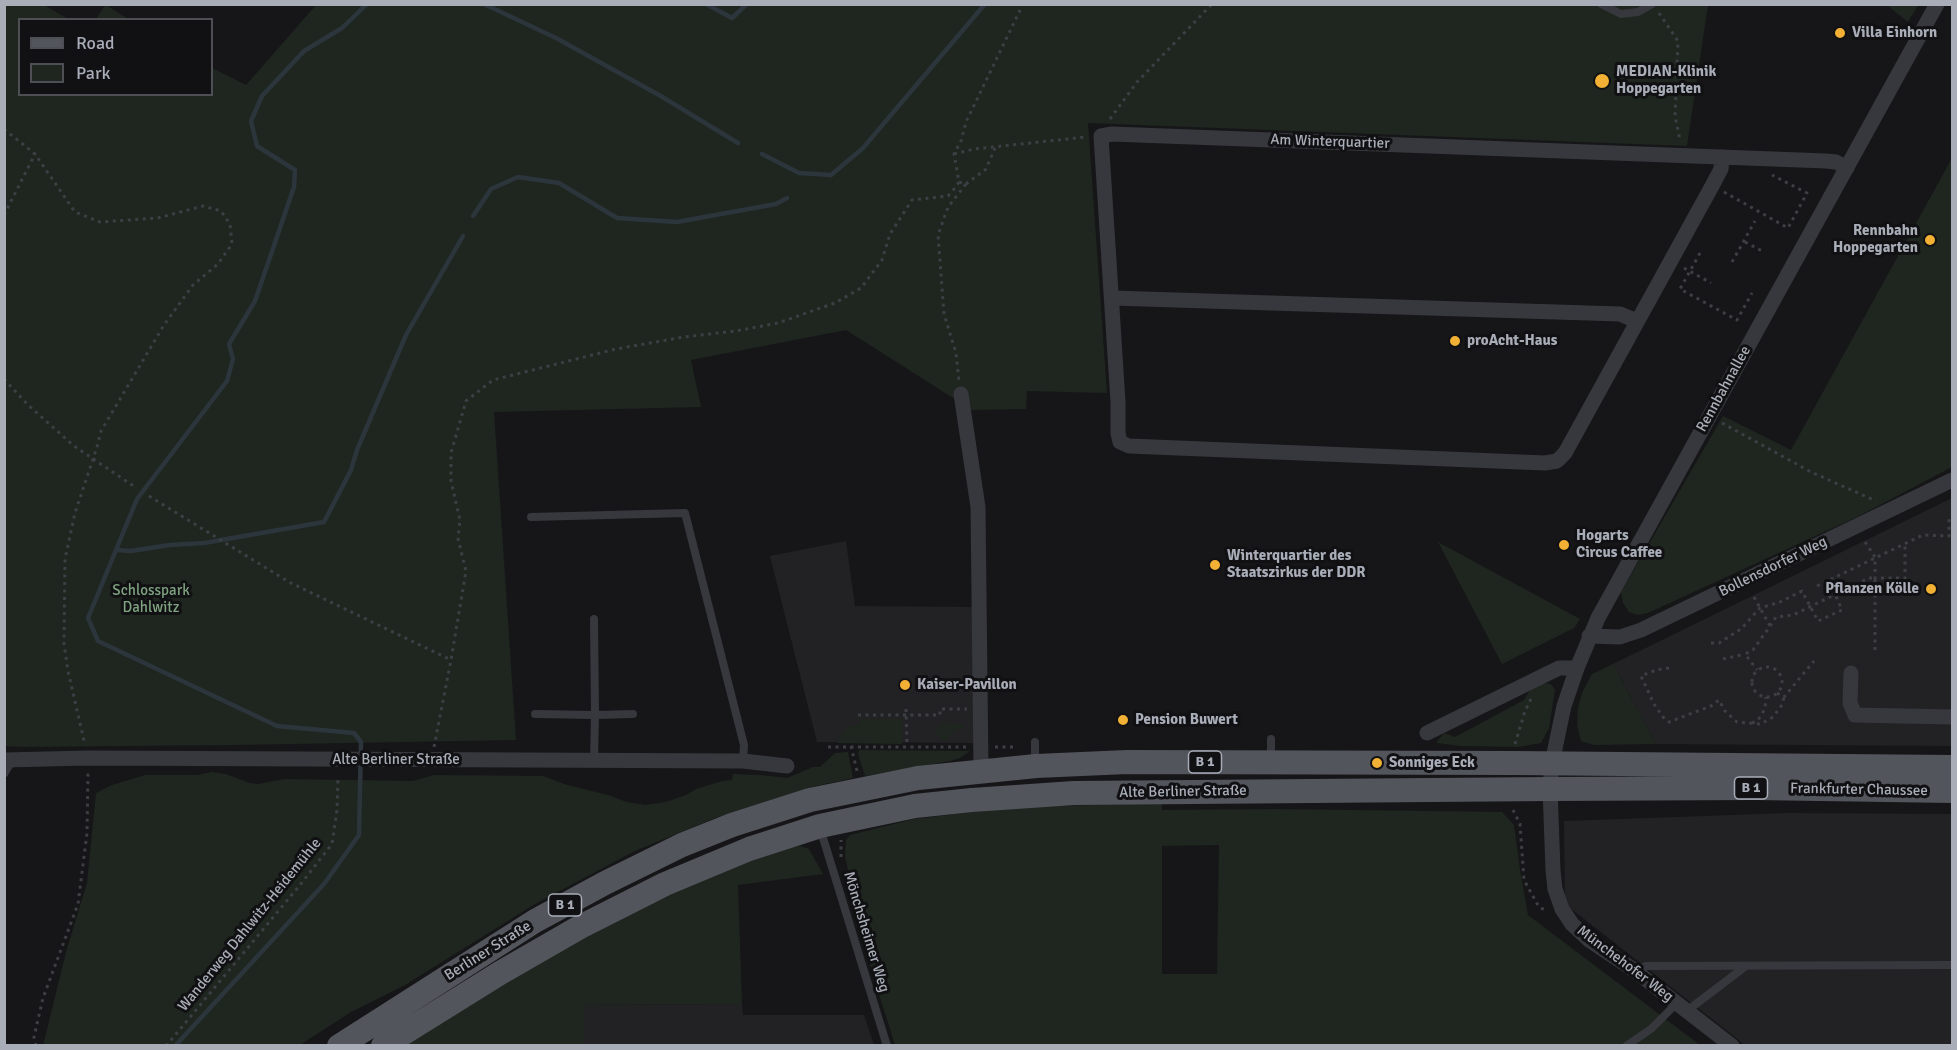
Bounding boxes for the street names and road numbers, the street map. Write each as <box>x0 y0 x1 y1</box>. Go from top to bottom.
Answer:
street label: Am Winterquartier <box>1270 131 1390 153</box>
street label: Rennbahnallee <box>1693 343 1755 435</box>
street label: Bollensdorfer Weg <box>1716 533 1830 601</box>
street label: Alte Berliner Straße <box>332 751 460 769</box>
road number: B 1 <box>1188 751 1222 773</box>
road number: B 1 <box>1734 777 1768 799</box>
street label: Frankfurter Chaussee <box>1790 780 1928 800</box>
street label: Alte Berliner Straße <box>1119 782 1247 802</box>
street label: Wanderweg Dahlwitz-Heidemühle <box>174 835 326 1015</box>
street label: Mönchsheimer Weg <box>839 869 893 995</box>
road number: B 1 <box>548 894 582 916</box>
street label: Berliner Straße <box>441 917 535 985</box>
street label: Münchehofer Weg <box>1573 922 1677 1006</box>

